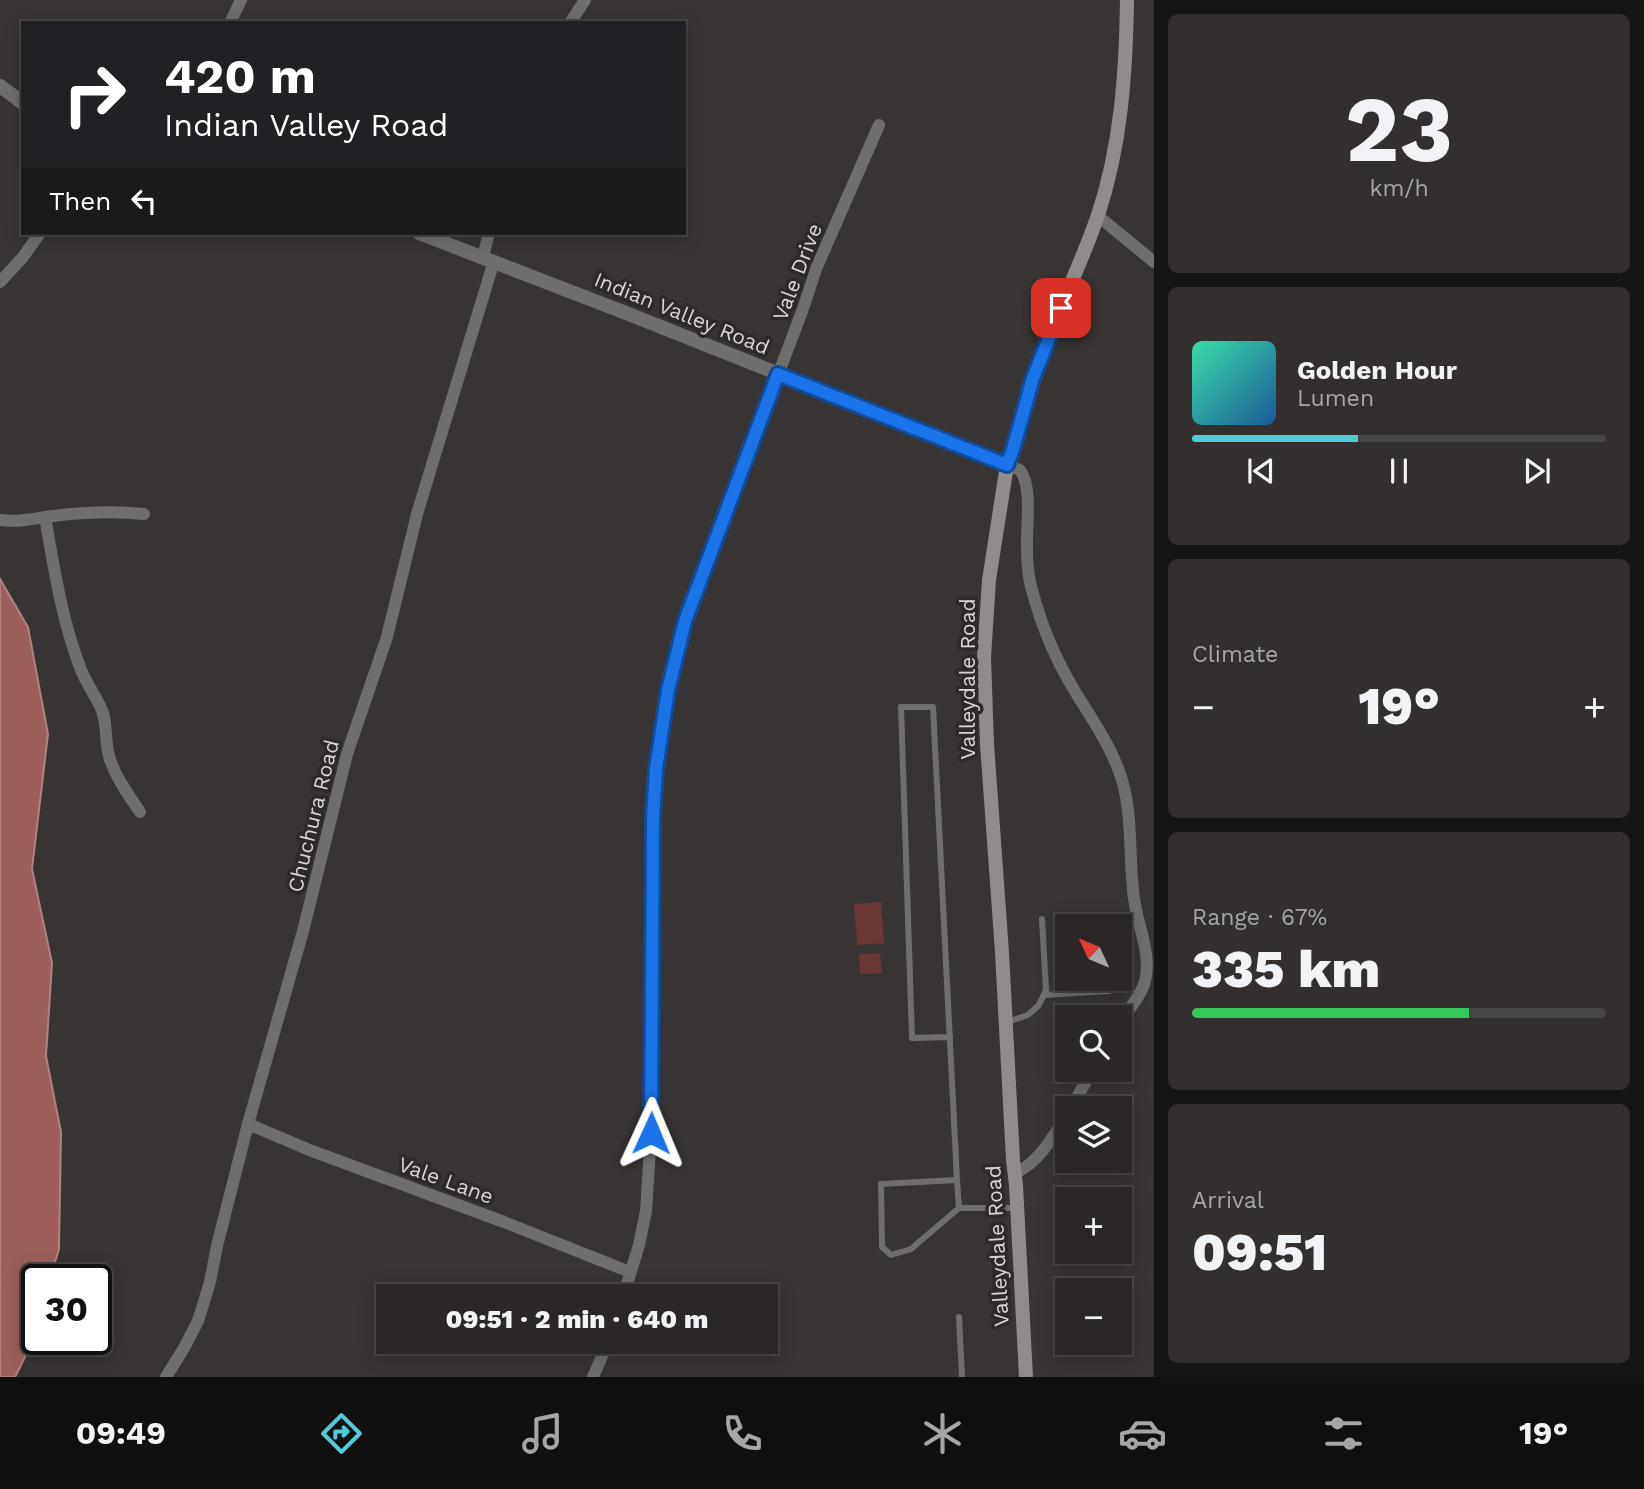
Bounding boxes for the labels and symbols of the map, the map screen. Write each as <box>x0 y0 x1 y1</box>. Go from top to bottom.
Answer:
street label: Vale Drive <box>767 220 827 324</box>
street label: Indian Valley Road <box>591 266 773 360</box>
pin <box>1031 278 1091 338</box>
street label: Valleydale Road <box>955 598 980 760</box>
street label: Chuchura Road <box>282 737 344 895</box>
north arrow <box>1055 914 1132 990</box>
position arrow <box>614 1096 688 1170</box>
street label: Vale Lane <box>395 1151 497 1209</box>
street label: Valleydale Road <box>980 1165 1014 1327</box>
speed limit sign: 30 <box>21 1264 112 1355</box>

